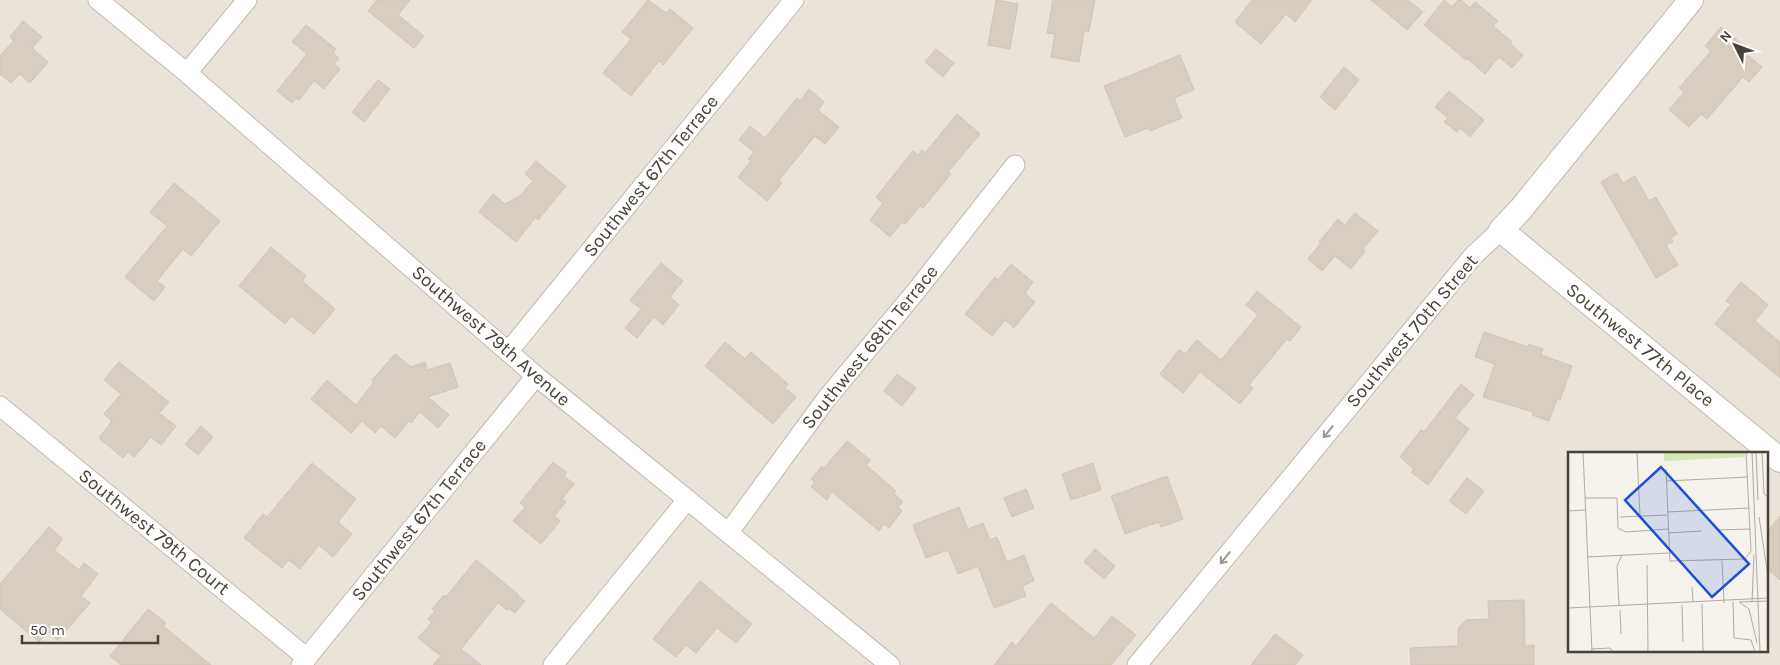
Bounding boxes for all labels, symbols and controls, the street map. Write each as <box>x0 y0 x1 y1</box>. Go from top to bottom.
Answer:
north arrow <box>1710 20 1760 70</box>
text: N <box>1716 27 1735 46</box>
street label: Southwest 67th Terrace <box>579 91 723 261</box>
street label: Southwest 70th Street <box>1342 250 1482 412</box>
street label: Southwest 79th Avenue <box>407 261 575 411</box>
street label: Southwest 68th Terrace <box>797 261 943 433</box>
street label: Southwest 77th Place <box>1562 279 1718 411</box>
one-way arrow <box>1322 425 1333 438</box>
street label: Southwest 67th Terrace <box>347 435 491 605</box>
inset map <box>1568 452 1768 652</box>
street label: Southwest 79th Court <box>74 464 234 600</box>
one-way arrow <box>1219 551 1230 564</box>
scale bar <box>22 612 159 644</box>
text: 50 m <box>30 621 65 639</box>

